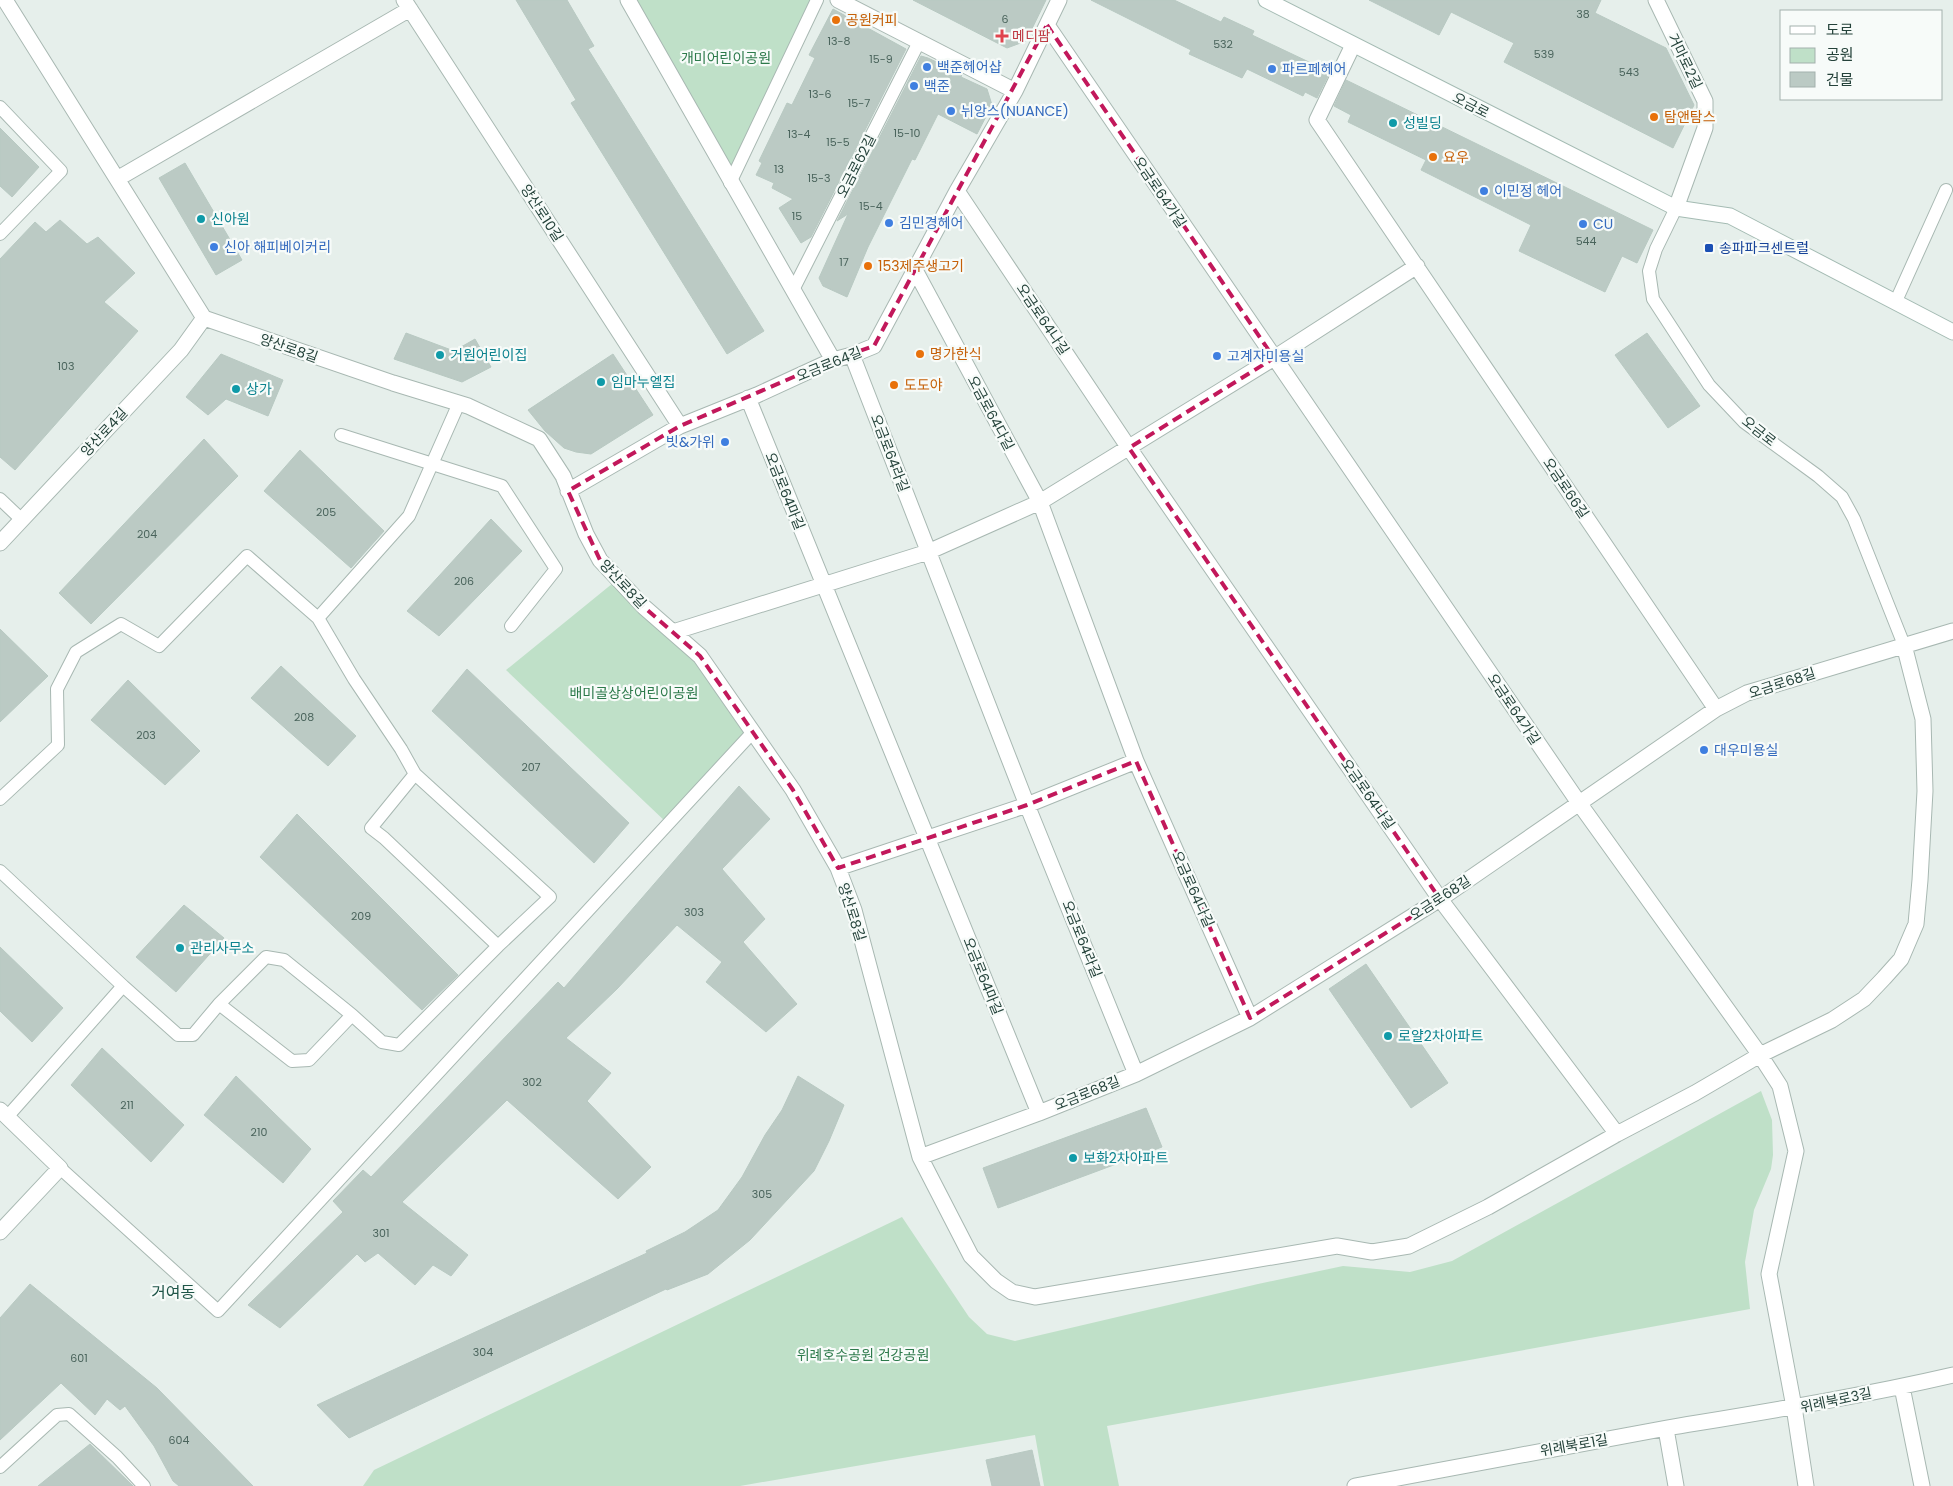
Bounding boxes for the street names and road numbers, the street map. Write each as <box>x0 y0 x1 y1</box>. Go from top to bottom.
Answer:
street label: 거마로2길 <box>1663 30 1707 92</box>
street label: 오금로 <box>1449 87 1493 123</box>
street label: 오금로62길 <box>832 131 880 201</box>
street label: 오금로64가길 <box>1129 152 1191 232</box>
street label: 양산로10길 <box>516 180 568 246</box>
street label: 오금로64나길 <box>1012 279 1074 359</box>
street label: 양산로8길 <box>257 329 321 367</box>
street label: 오금로64길 <box>793 342 865 386</box>
street label: 오금로64다길 <box>963 372 1019 454</box>
street label: 양산로4길 <box>76 403 132 461</box>
street label: 오금로64라길 <box>866 411 914 495</box>
street label: 오금로 <box>1738 411 1780 451</box>
street label: 오금로64마길 <box>760 449 810 533</box>
street label: 오금로66길 <box>1538 454 1594 522</box>
street label: 양산로8길 <box>595 555 651 613</box>
street label: 오금로68길 <box>1746 663 1818 703</box>
street label: 오금로64가길 <box>1483 669 1545 749</box>
street label: 오금로64나길 <box>1336 755 1400 833</box>
street label: 오금로64다길 <box>1167 847 1219 931</box>
street label: 오금로68길 <box>1406 871 1474 925</box>
street label: 양산로8길 <box>833 880 871 944</box>
street label: 오금로64라길 <box>1057 897 1107 981</box>
street label: 오금로64마길 <box>958 934 1008 1018</box>
street label: 오금로68길 <box>1051 1071 1123 1115</box>
street label: 위례북로3길 <box>1798 1383 1874 1417</box>
street label: 위례북로1길 <box>1538 1429 1610 1461</box>

